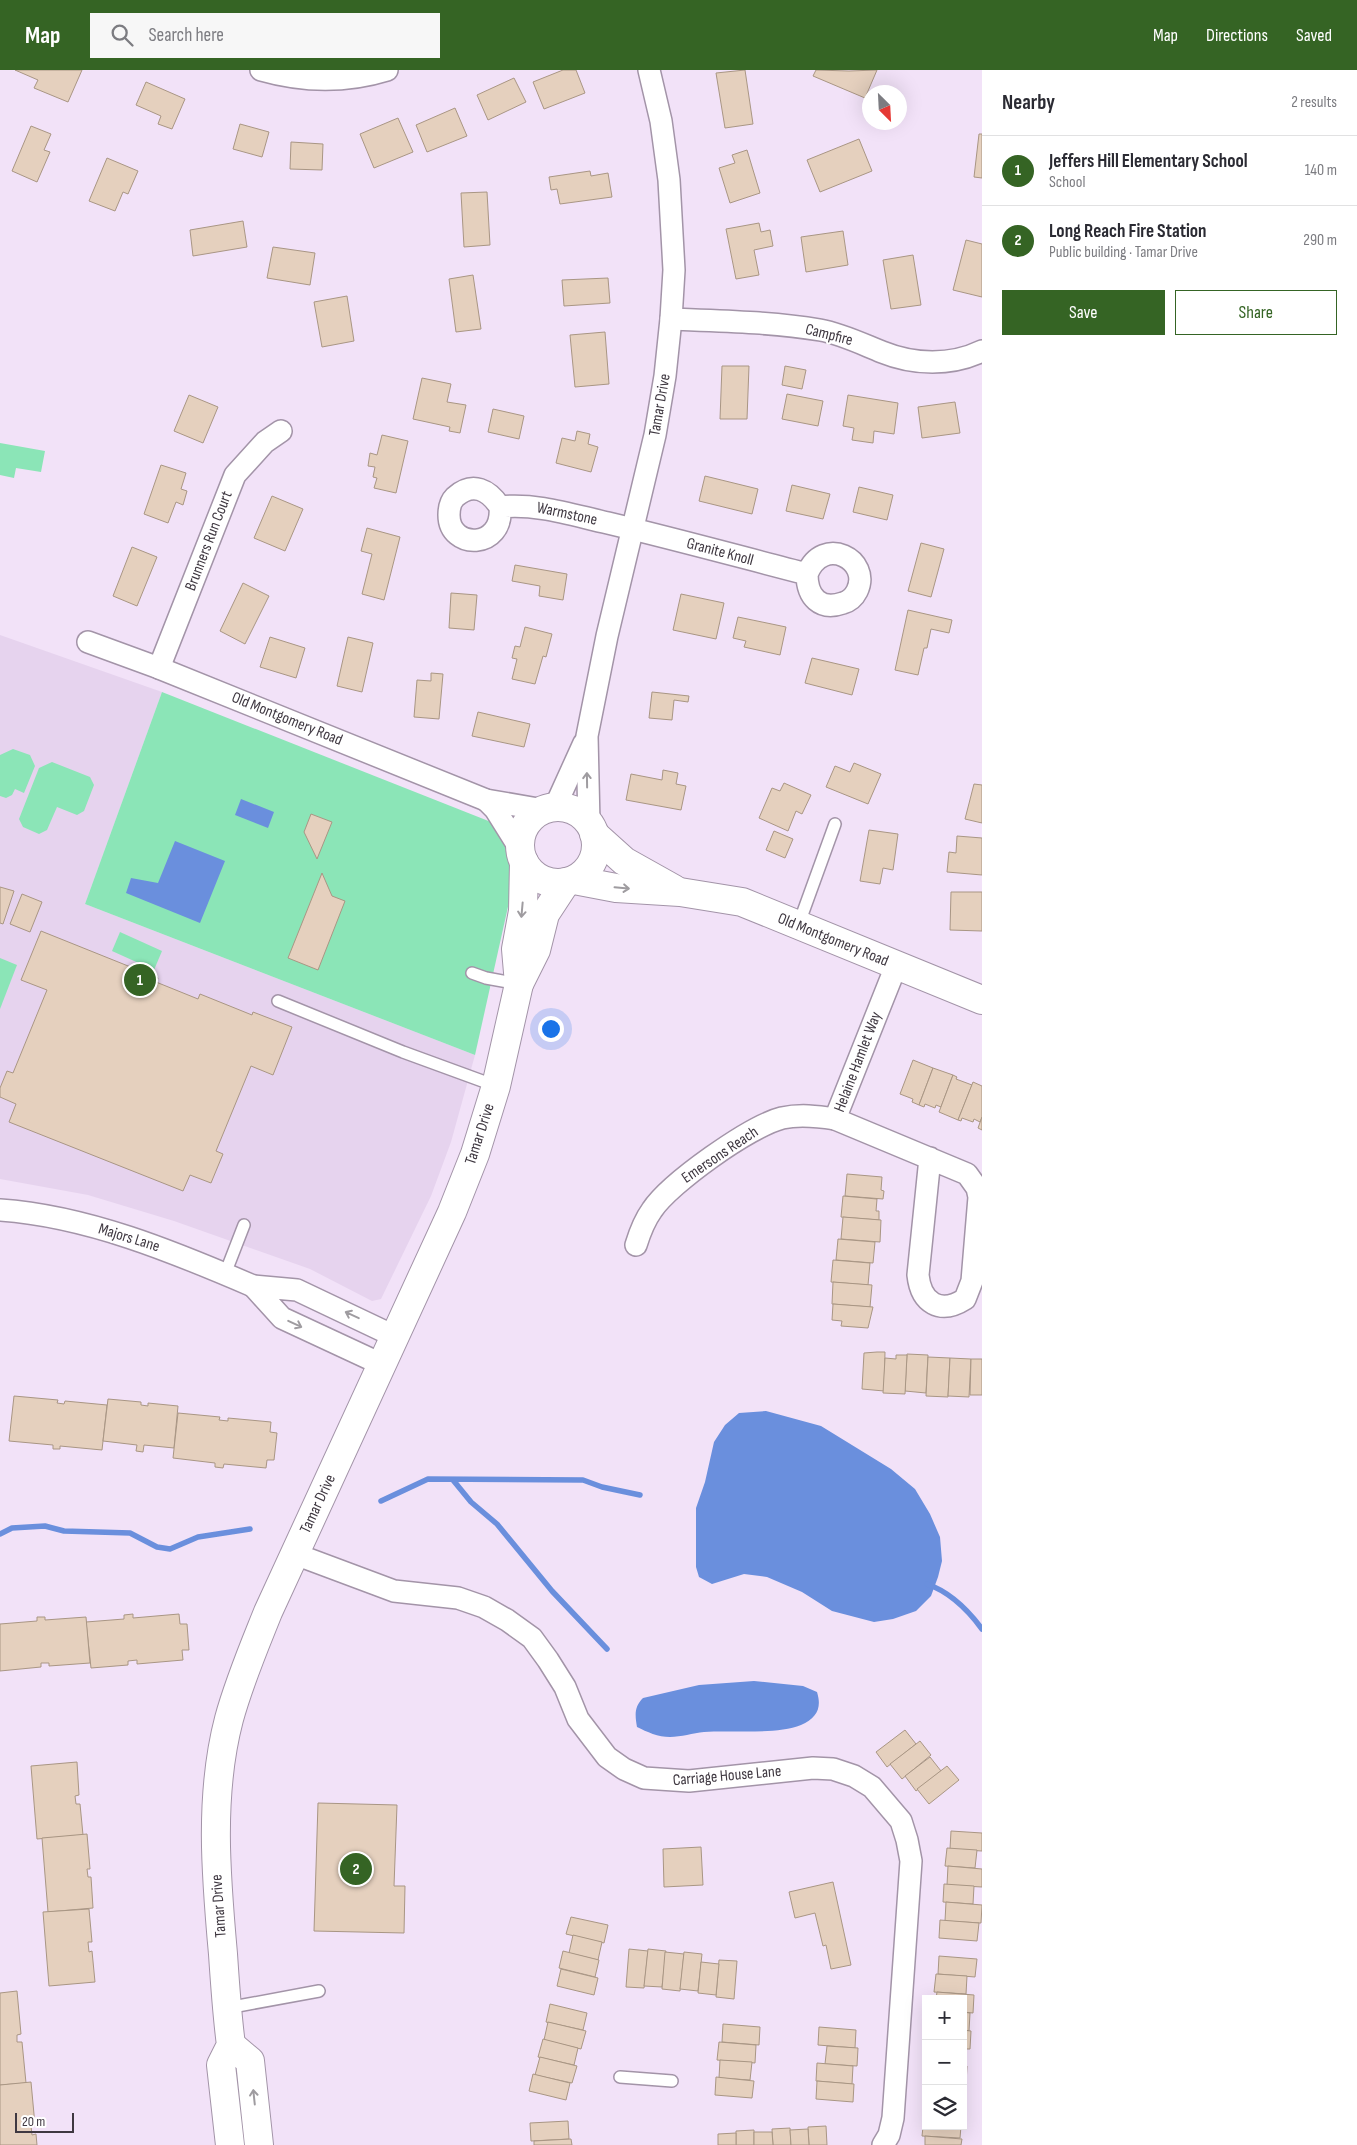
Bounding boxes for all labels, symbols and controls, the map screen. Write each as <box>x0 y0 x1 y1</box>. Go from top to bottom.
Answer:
search box <box>90 13 440 58</box>
text: Map <box>25 21 60 50</box>
icon: search <box>108 21 136 49</box>
text: Search here <box>148 24 224 47</box>
text: Map <box>1153 25 1178 46</box>
text: Directions <box>1206 25 1268 46</box>
text: Saved <box>1296 25 1332 46</box>
north arrow <box>862 85 907 130</box>
text: Nearby <box>1002 90 1055 115</box>
text: 2 results <box>1291 93 1337 112</box>
text: Jeffers Hill Elementary School <box>1049 150 1248 173</box>
text: 1 <box>1015 161 1021 180</box>
text: 140 m <box>1305 161 1337 180</box>
text: School <box>1049 173 1085 192</box>
text: Long Reach Fire Station <box>1049 220 1207 243</box>
text: 2 <box>1014 231 1022 250</box>
text: 290 m <box>1303 231 1337 250</box>
text: Public building · Tamar Drive <box>1049 243 1198 262</box>
button: Save <box>1002 290 1165 335</box>
button: Share <box>1175 290 1337 335</box>
street label: Campfire <box>803 320 855 350</box>
street label: Tamar Drive <box>645 372 675 438</box>
street label: Brunners Run Court <box>181 488 237 594</box>
street label: Warmstone <box>535 498 599 530</box>
street label: Granite Knoll <box>684 534 756 570</box>
street label: Old Montgomery Road <box>229 688 345 750</box>
one-way arrow <box>582 772 592 788</box>
one-way arrow <box>614 883 630 893</box>
one-way arrow <box>518 902 527 918</box>
street label: Old Montgomery Road <box>775 909 891 971</box>
pin: 1 <box>124 961 156 999</box>
street label: Helaine Hamlet Way <box>830 1009 886 1115</box>
your location <box>538 1016 564 1042</box>
street label: Tamar Drive <box>461 1101 499 1167</box>
street label: Emersons Reach <box>678 1122 762 1188</box>
street label: Majors Lane <box>96 1220 162 1256</box>
one-way arrow <box>345 1310 360 1320</box>
one-way arrow <box>287 1320 302 1329</box>
street label: Tamar Drive <box>296 1471 340 1537</box>
street label: Carriage House Lane <box>672 1762 782 1790</box>
pin: 2 <box>340 1850 372 1888</box>
street label: Tamar Drive <box>207 1874 231 1938</box>
map controls <box>922 1995 967 2130</box>
button: + <box>922 1995 967 2040</box>
button: − <box>922 2040 967 2085</box>
button: layers <box>922 2085 967 2130</box>
one-way arrow <box>249 2089 259 2105</box>
scale bar <box>15 2110 74 2133</box>
text: 20 m <box>22 2113 45 2130</box>

